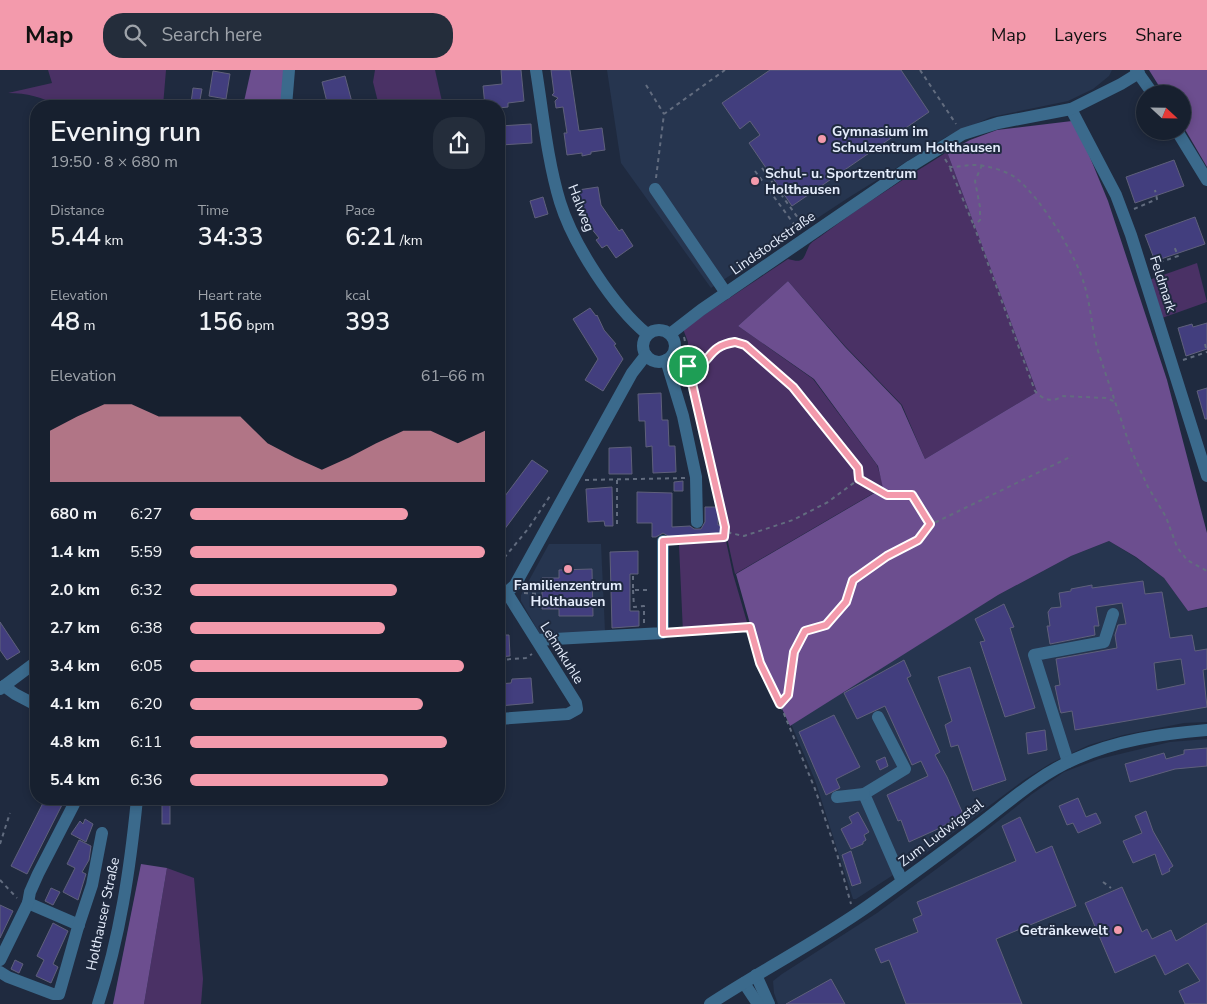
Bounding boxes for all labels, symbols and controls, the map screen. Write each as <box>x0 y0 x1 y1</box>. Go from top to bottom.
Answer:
search box <box>103 13 453 58</box>
text: Map <box>25 19 73 51</box>
icon: search <box>121 21 149 49</box>
text: Search here <box>161 22 262 48</box>
text: Map <box>991 23 1026 47</box>
text: Layers <box>1054 23 1107 47</box>
text: Share <box>1135 23 1182 47</box>
north arrow <box>1136 85 1191 140</box>
map controls <box>1136 85 1191 140</box>
text: Evening run <box>50 113 201 151</box>
button: share <box>433 117 485 169</box>
place label: Gymnasium im Schulzentrum Holthausen <box>832 122 1001 157</box>
marker: Gymnasium im Schulzentrum Holthausen <box>816 133 828 145</box>
text: 19:50 · 8 × 680 m <box>50 151 178 173</box>
place label: Schul- u. Sportzentrum Holthausen <box>765 164 916 199</box>
marker: Schul- u. Sportzentrum Holthausen <box>749 175 761 187</box>
street label: Halweg <box>563 182 599 234</box>
text: Distance <box>50 201 104 220</box>
text: Time <box>198 201 229 220</box>
text: Pace <box>345 201 375 220</box>
street label: Lindstockstraße <box>727 207 819 279</box>
text: 5.44 <box>50 220 101 254</box>
text: 34:33 <box>198 220 264 254</box>
text: 6:21 <box>345 220 396 254</box>
text: km <box>101 231 124 250</box>
text: /km <box>396 231 423 250</box>
street label: Feldmark <box>1145 253 1181 316</box>
text: Elevation <box>50 286 108 305</box>
text: Heart rate <box>198 286 262 305</box>
text: kcal <box>345 286 370 305</box>
text: 48 <box>50 305 80 339</box>
text: 156 <box>198 305 243 339</box>
text: 393 <box>345 305 390 339</box>
text: m <box>80 316 96 335</box>
text: bpm <box>243 316 275 335</box>
pin <box>667 345 709 387</box>
icon: arrive <box>674 352 702 380</box>
text: Elevation <box>50 365 116 387</box>
text: 61–66 m <box>421 365 485 387</box>
text: 680 m <box>50 503 97 525</box>
text: 6:27 <box>130 503 162 525</box>
text: 1.4 km <box>50 541 100 563</box>
text: 5:59 <box>130 541 162 563</box>
marker: Familienzentrum Holthausen <box>562 563 574 575</box>
place label: Familienzentrum Holthausen <box>514 576 622 611</box>
text: 2.0 km <box>50 579 100 601</box>
text: 6:32 <box>130 579 162 601</box>
text: 2.7 km <box>50 617 100 639</box>
text: 6:38 <box>130 617 162 639</box>
street label: Lehmkuhle <box>536 619 588 687</box>
text: 3.4 km <box>50 655 100 677</box>
text: 6:05 <box>130 655 162 677</box>
text: 4.1 km <box>50 693 100 715</box>
text: 6:20 <box>130 693 162 715</box>
text: 4.8 km <box>50 731 100 753</box>
text: 6:11 <box>130 731 162 753</box>
text: 5.4 km <box>50 769 100 791</box>
text: 6:36 <box>130 769 162 791</box>
street label: Zum Ludwigstal <box>895 794 988 871</box>
street label: Holthauser Straße <box>82 856 124 972</box>
place label: Getränkewelt <box>1020 921 1109 940</box>
marker: Getränkewelt <box>1112 924 1124 936</box>

